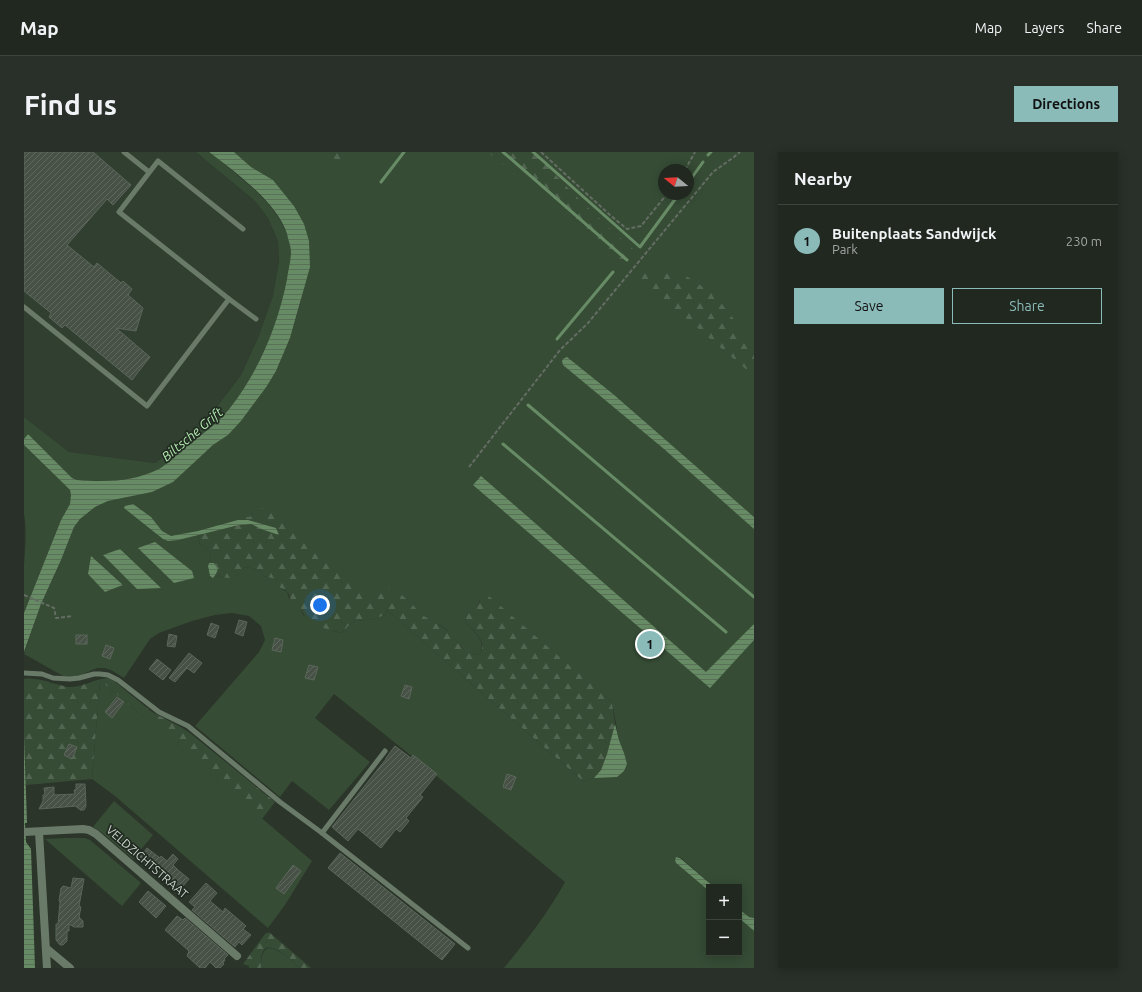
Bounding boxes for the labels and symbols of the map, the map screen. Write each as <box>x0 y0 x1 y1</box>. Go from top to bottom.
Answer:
north arrow <box>658 164 694 200</box>
water label: Biltsche Grift <box>159 404 227 464</box>
your location <box>310 595 330 615</box>
pin: 1 <box>637 629 663 659</box>
street label: VELDZICHTSTRAAT <box>104 823 191 901</box>

